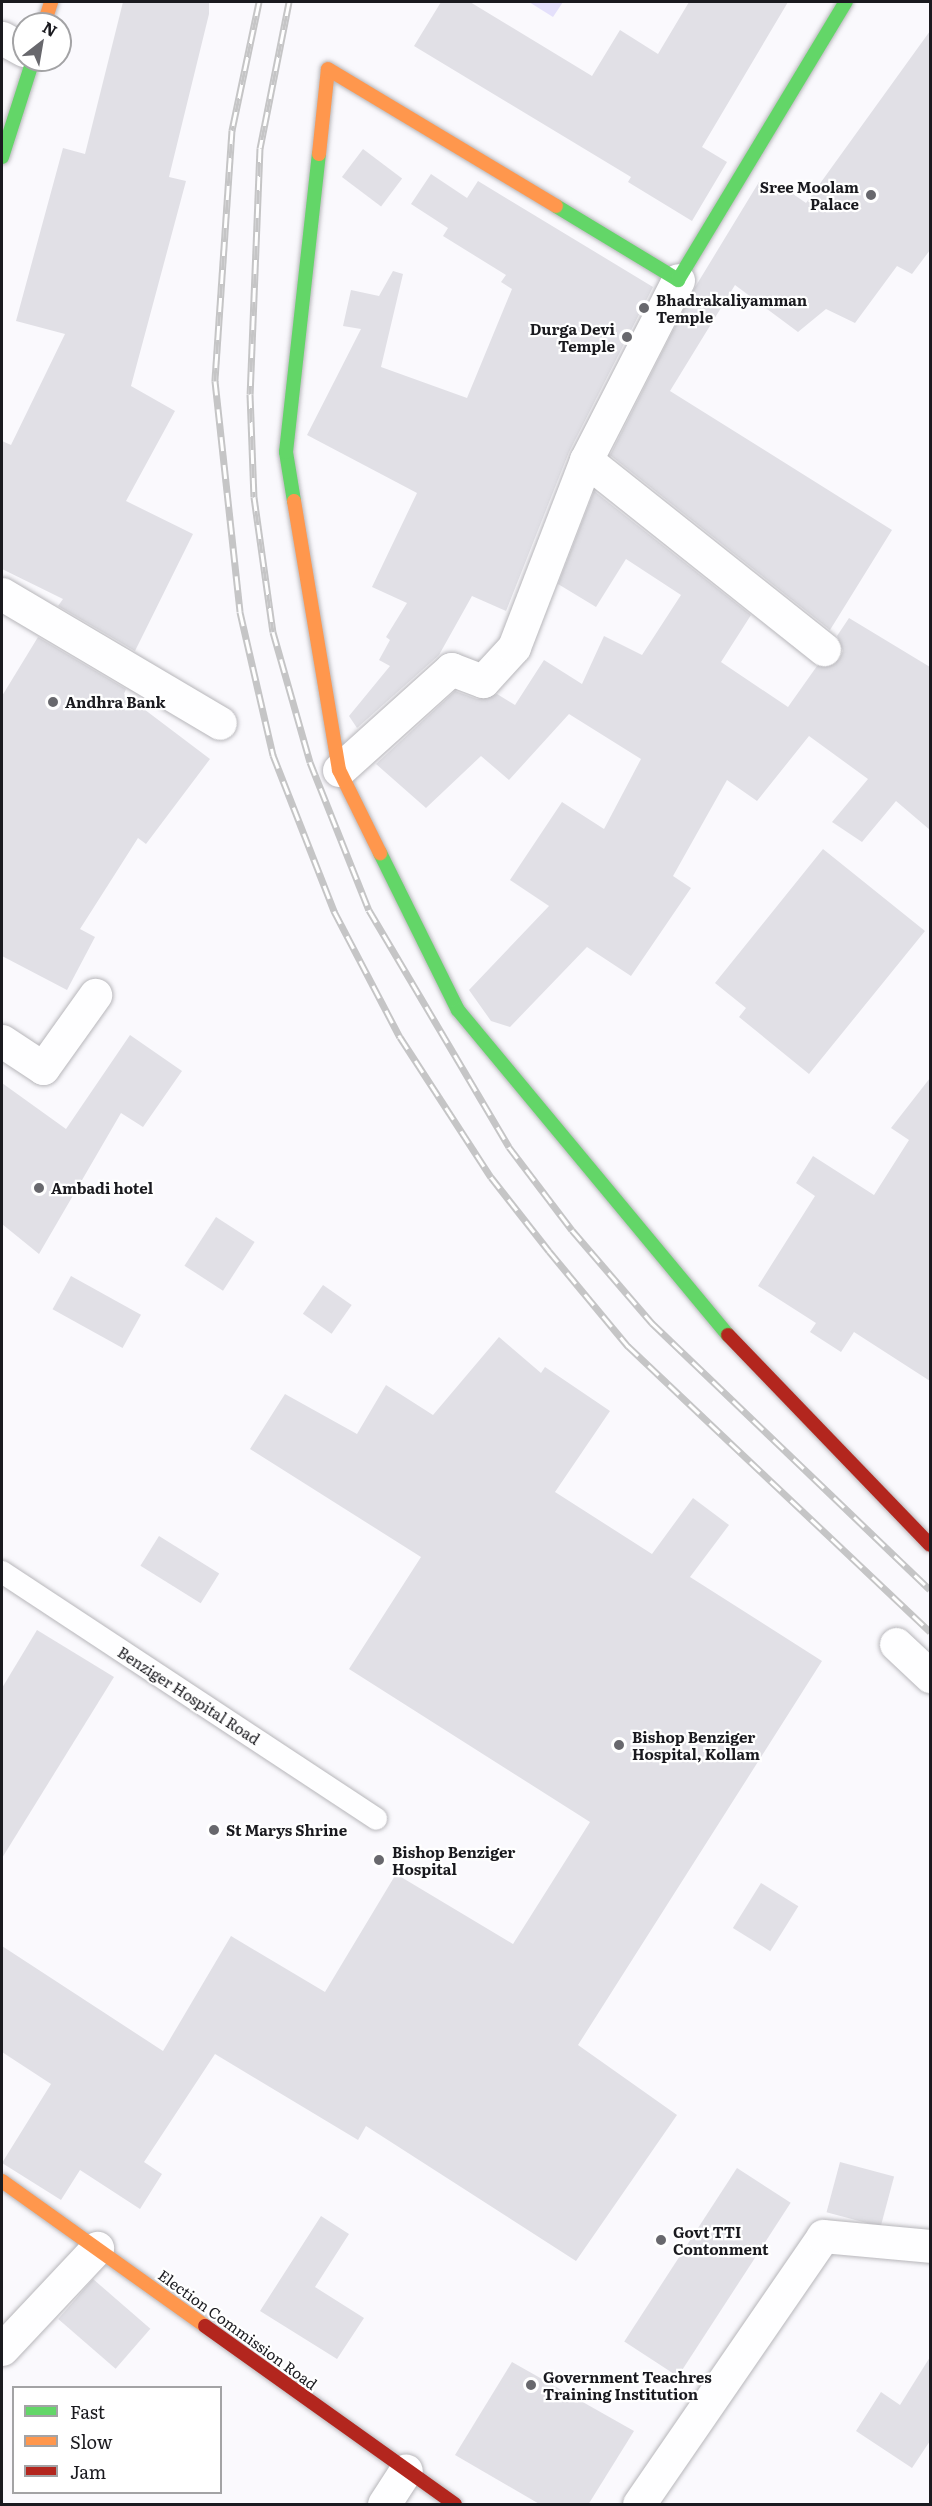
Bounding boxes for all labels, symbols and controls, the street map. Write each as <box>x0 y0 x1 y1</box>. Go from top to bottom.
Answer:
north arrow <box>12 12 72 72</box>
text: N <box>38 15 62 42</box>
place label: Sree Moolam Palace <box>760 177 859 212</box>
marker: Sree Moolam Palace <box>864 188 878 202</box>
place label: Bhadrakaliyamman Temple <box>656 290 807 325</box>
marker: Bhadrakaliyamman Temple <box>637 301 651 315</box>
place label: Durga Devi Temple <box>530 319 615 354</box>
marker: Durga Devi Temple <box>620 330 634 344</box>
place label: Andhra Bank <box>65 693 166 711</box>
marker: Andhra Bank <box>46 695 60 709</box>
place label: Ambadi hotel <box>51 1179 153 1197</box>
marker: Ambadi hotel <box>32 1181 46 1195</box>
street label: Benziger Hospital Road <box>115 1642 263 1748</box>
place label: Bishop Benziger Hospital, Kollam <box>632 1727 760 1762</box>
marker: Bishop Benziger Hospital, Kollam <box>610 1736 628 1754</box>
place label: St Marys Shrine <box>226 1821 347 1839</box>
marker: St Marys Shrine <box>207 1823 221 1837</box>
place label: Bishop Benziger Hospital <box>392 1842 515 1877</box>
marker: Bishop Benziger Hospital <box>370 1851 388 1869</box>
place label: Govt TTI Contonment <box>673 2222 768 2257</box>
marker: Govt TTI Contonment <box>654 2233 668 2247</box>
street label: Election Commission Road <box>155 2265 321 2393</box>
place label: Government Teachres Training Institution <box>543 2367 712 2402</box>
marker: Government Teachres Training Institution <box>524 2378 538 2392</box>
legend <box>12 2386 222 2494</box>
text: Fast <box>70 2398 105 2425</box>
text: Slow <box>70 2428 112 2455</box>
text: Jam <box>70 2458 106 2485</box>

